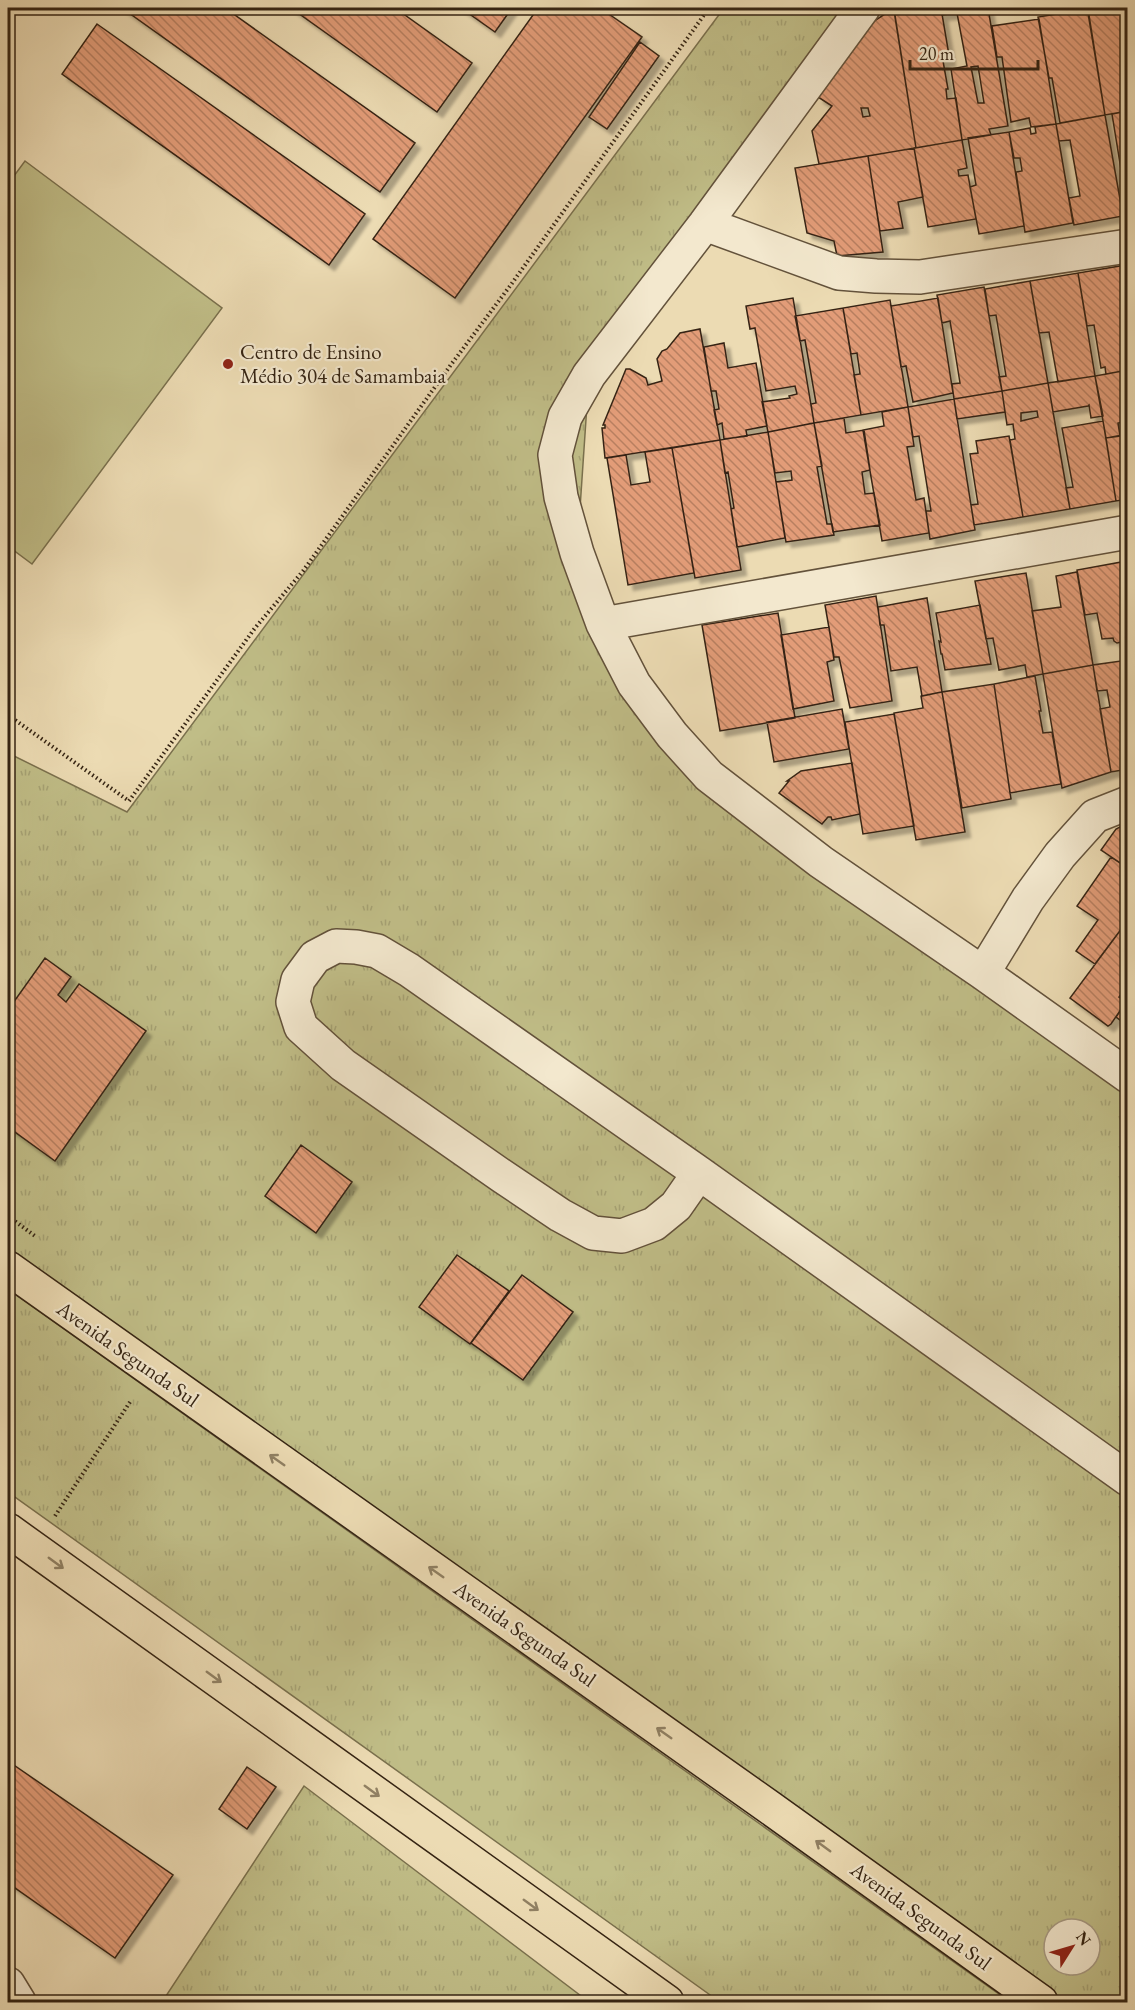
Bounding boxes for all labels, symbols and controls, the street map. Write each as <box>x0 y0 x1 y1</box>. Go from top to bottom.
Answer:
scale bar <box>910 33 1038 71</box>
text: 20 m <box>919 42 954 65</box>
place label: Centro de Ensino Médio 304 de Samambaia <box>240 338 446 389</box>
marker: Centro de Ensino Médio 304 de Samambaia <box>221 357 235 371</box>
street label: Avenida Segunda Sul <box>51 1294 205 1413</box>
one-way arrow <box>269 1454 285 1466</box>
one-way arrow <box>47 1557 63 1569</box>
one-way arrow <box>429 1566 445 1578</box>
street label: Avenida Segunda Sul <box>448 1574 602 1693</box>
one-way arrow <box>205 1671 221 1683</box>
one-way arrow <box>657 1727 673 1739</box>
one-way arrow <box>364 1785 380 1797</box>
one-way arrow <box>816 1840 832 1852</box>
street label: Avenida Segunda Sul <box>845 1855 997 1976</box>
one-way arrow <box>522 1899 538 1911</box>
north arrow <box>1042 1917 1102 1977</box>
text: N <box>1071 1927 1096 1950</box>

